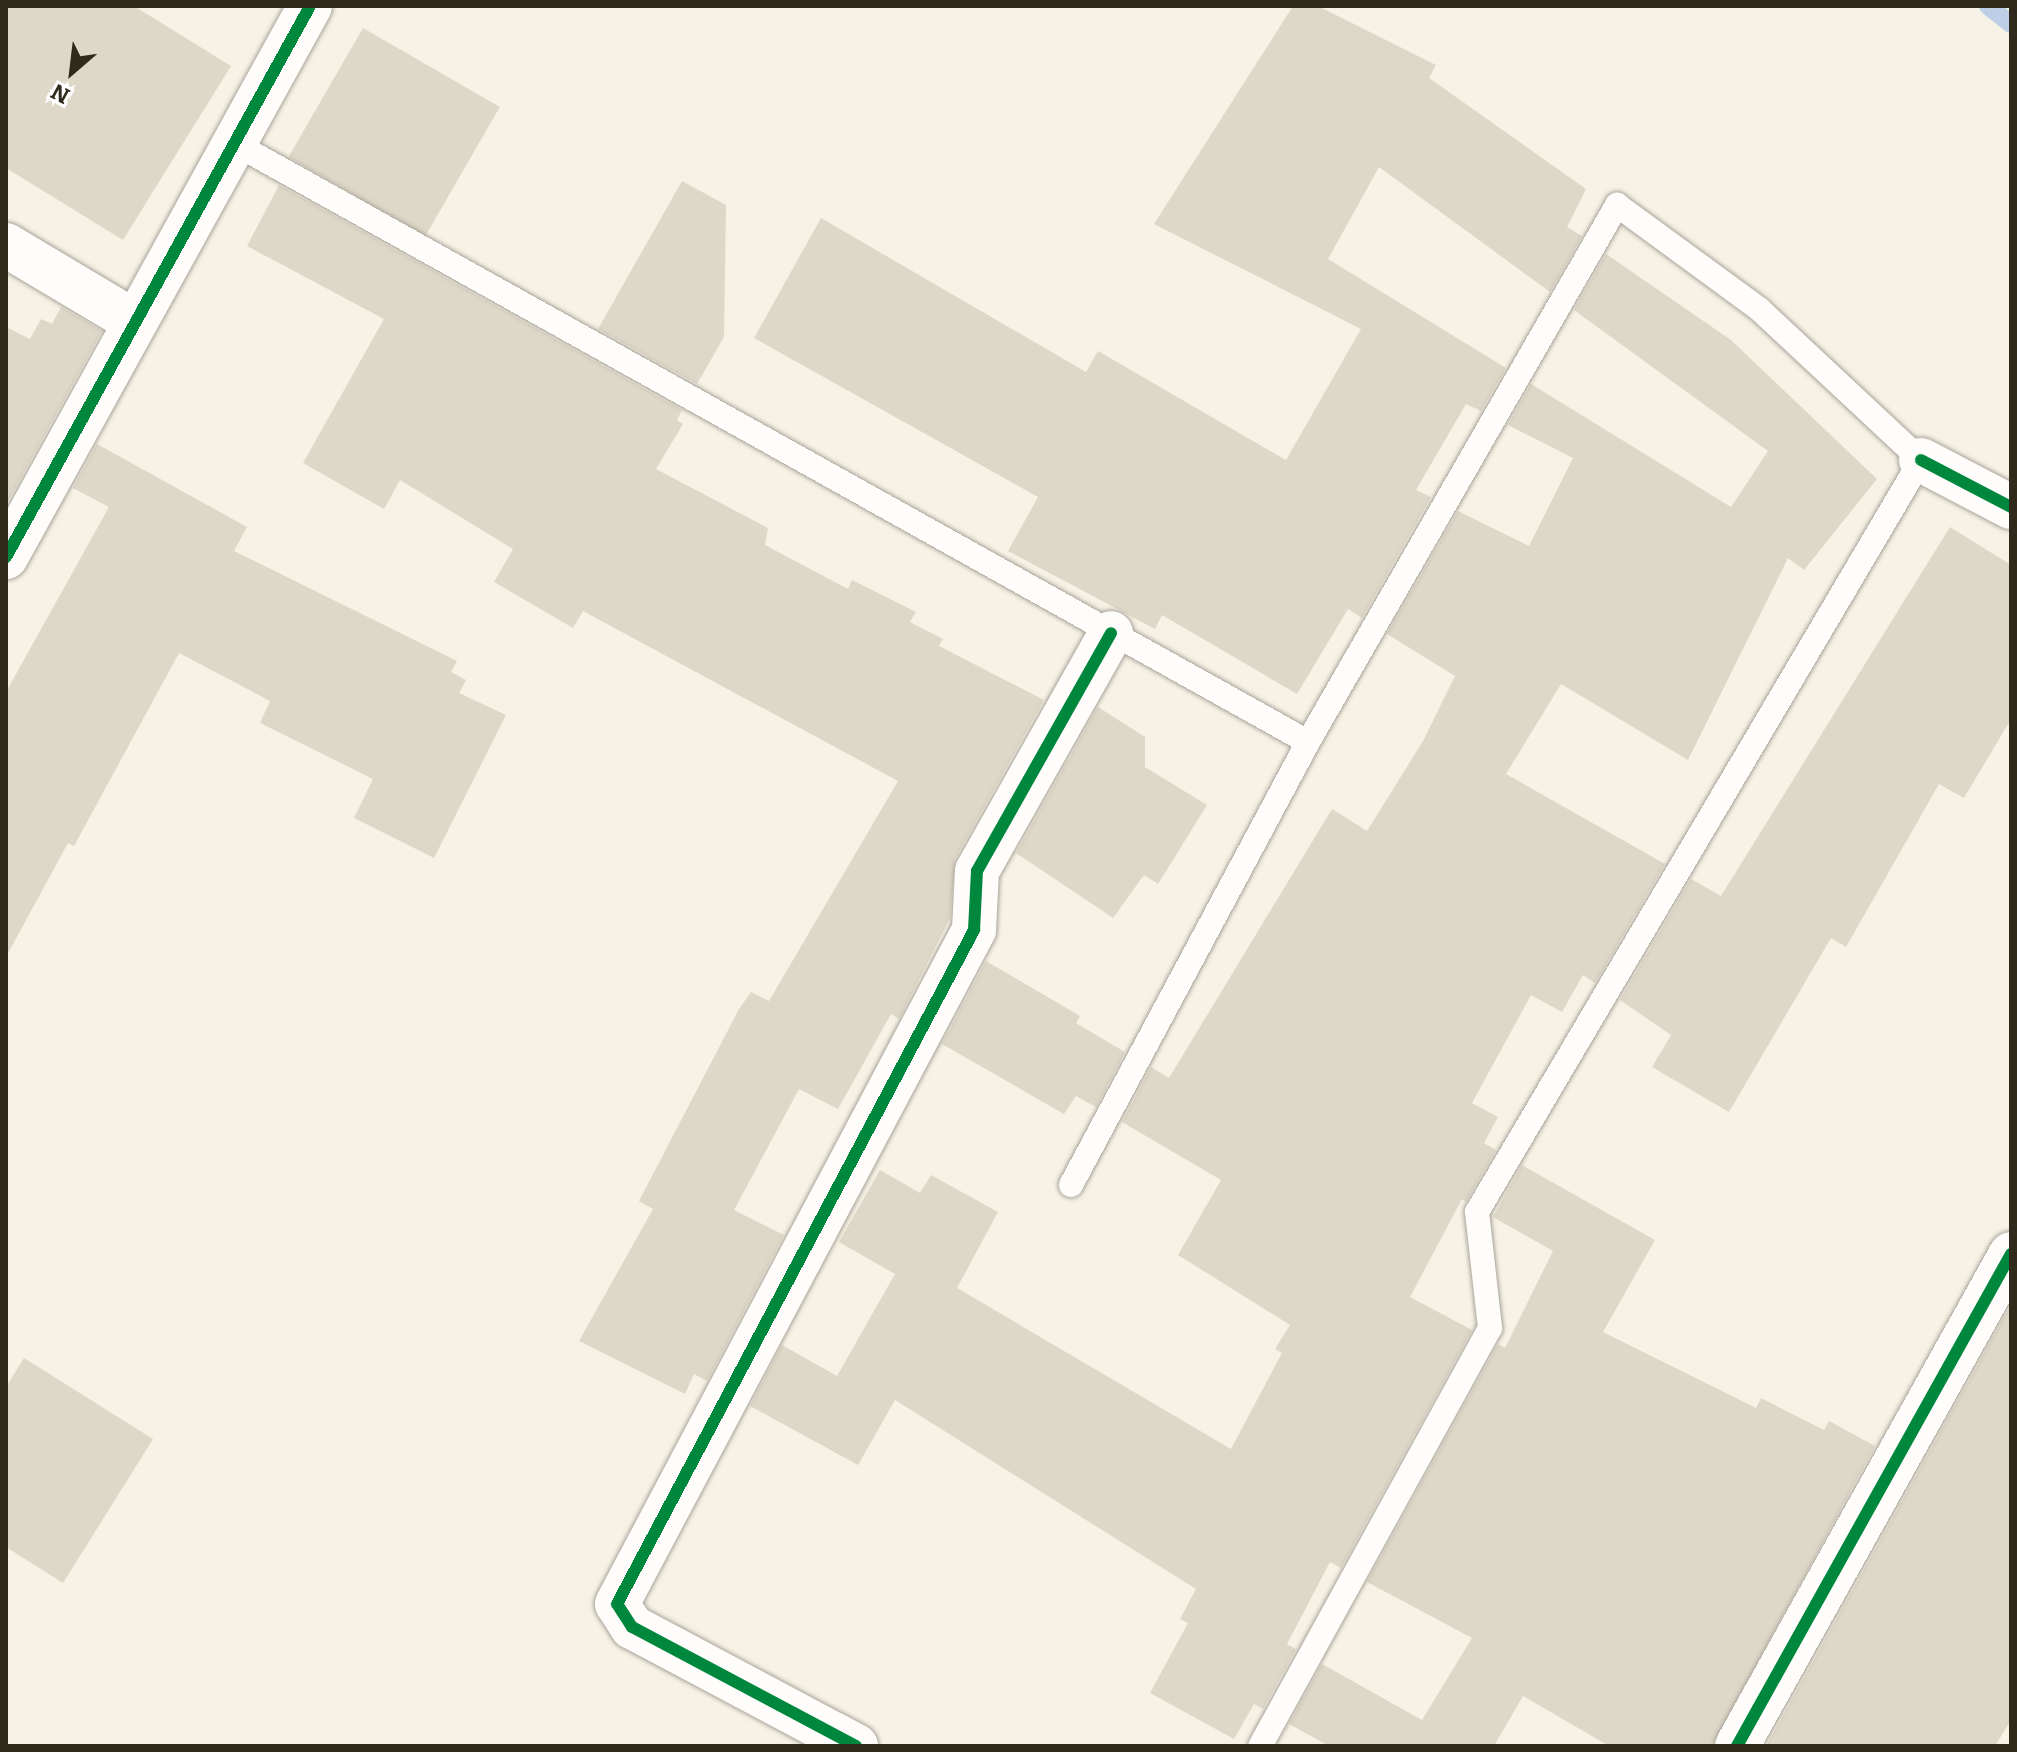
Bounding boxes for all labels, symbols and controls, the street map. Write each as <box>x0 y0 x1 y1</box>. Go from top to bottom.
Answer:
north arrow <box>32 32 112 112</box>
text: N <box>47 78 74 110</box>

